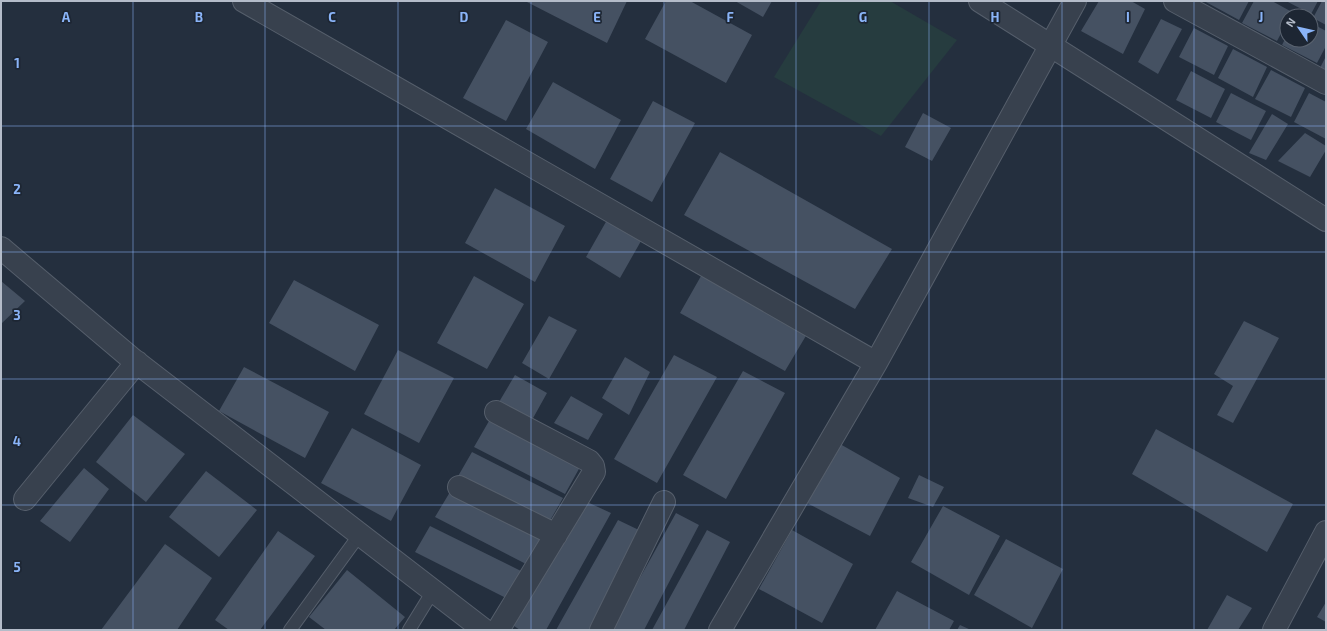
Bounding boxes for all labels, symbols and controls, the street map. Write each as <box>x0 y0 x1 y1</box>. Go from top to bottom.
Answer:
north arrow <box>1279 8 1319 48</box>
text: A <box>62 9 71 25</box>
text: B <box>195 9 203 25</box>
text: C <box>328 9 336 25</box>
text: D <box>460 9 469 25</box>
text: E <box>593 9 601 25</box>
text: F <box>726 9 734 25</box>
text: G <box>859 9 867 25</box>
text: H <box>991 9 1000 25</box>
text: I <box>1126 9 1130 25</box>
text: J <box>1259 9 1263 25</box>
text: N <box>1283 15 1298 29</box>
text: 1 <box>14 55 20 71</box>
text: 2 <box>13 181 21 197</box>
text: 3 <box>13 307 21 323</box>
text: 4 <box>13 433 21 449</box>
text: 5 <box>13 559 21 575</box>

